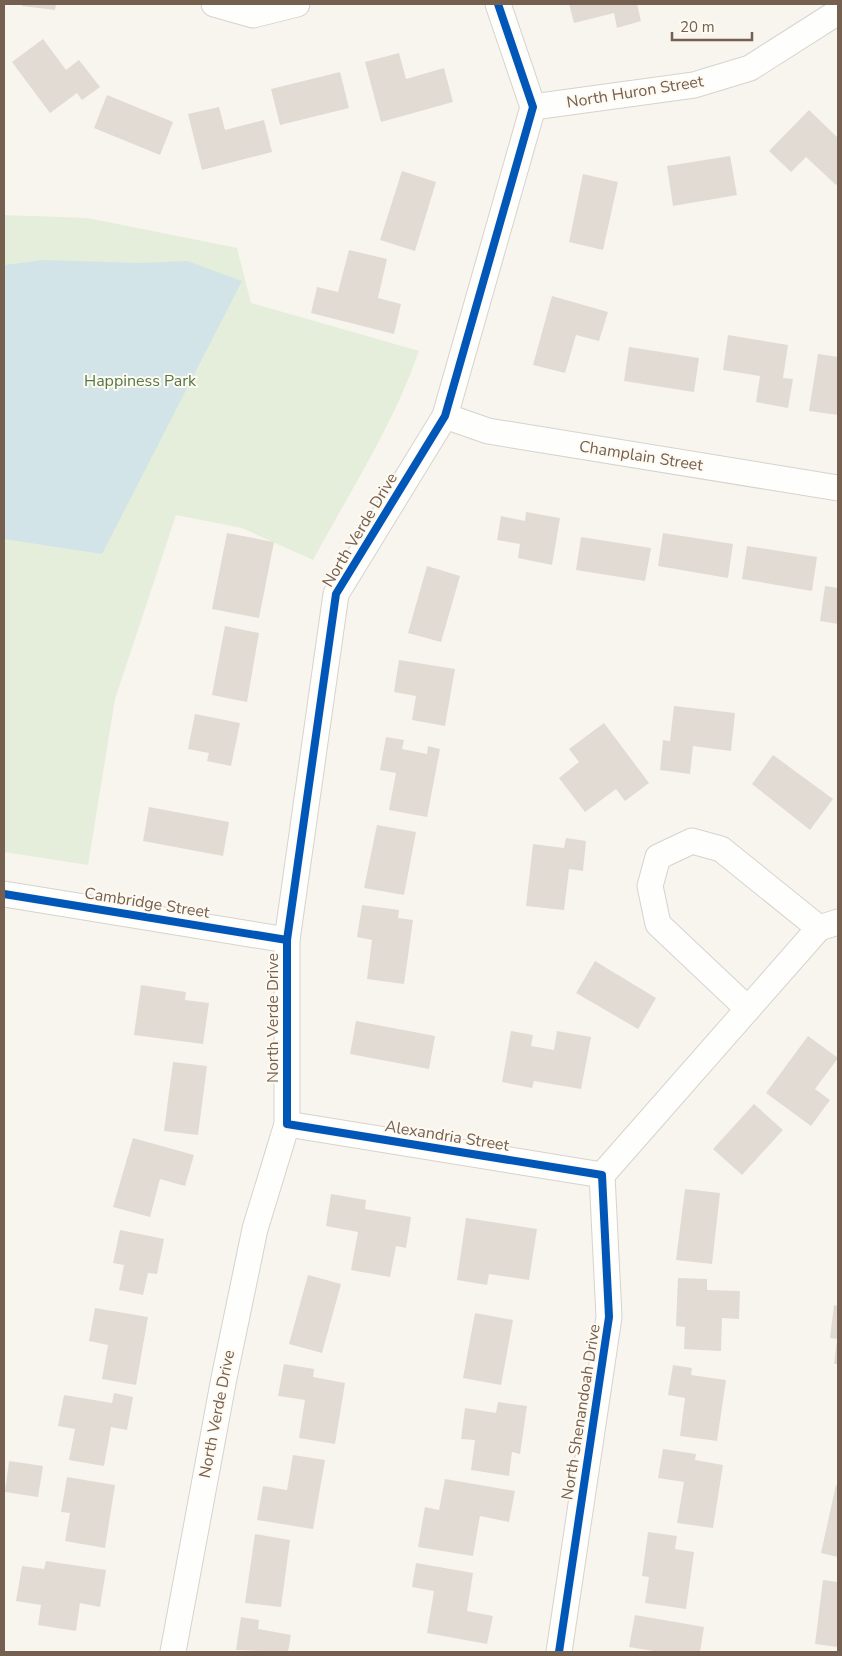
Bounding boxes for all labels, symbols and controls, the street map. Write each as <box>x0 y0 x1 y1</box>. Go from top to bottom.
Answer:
scale bar <box>672 10 752 42</box>
text: 20 m <box>680 17 715 37</box>
street label: North Huron Street <box>565 70 705 114</box>
park label: Happiness Park <box>84 370 197 392</box>
street label: Champlain Street <box>577 435 705 477</box>
street label: North Verde Drive <box>317 469 403 591</box>
street label: Cambridge Street <box>83 882 212 924</box>
street label: North Verde Drive <box>262 953 284 1083</box>
street label: Alexandria Street <box>383 1115 511 1157</box>
street label: North Shenandoah Drive <box>556 1323 606 1501</box>
street label: North Verde Drive <box>194 1348 240 1480</box>

